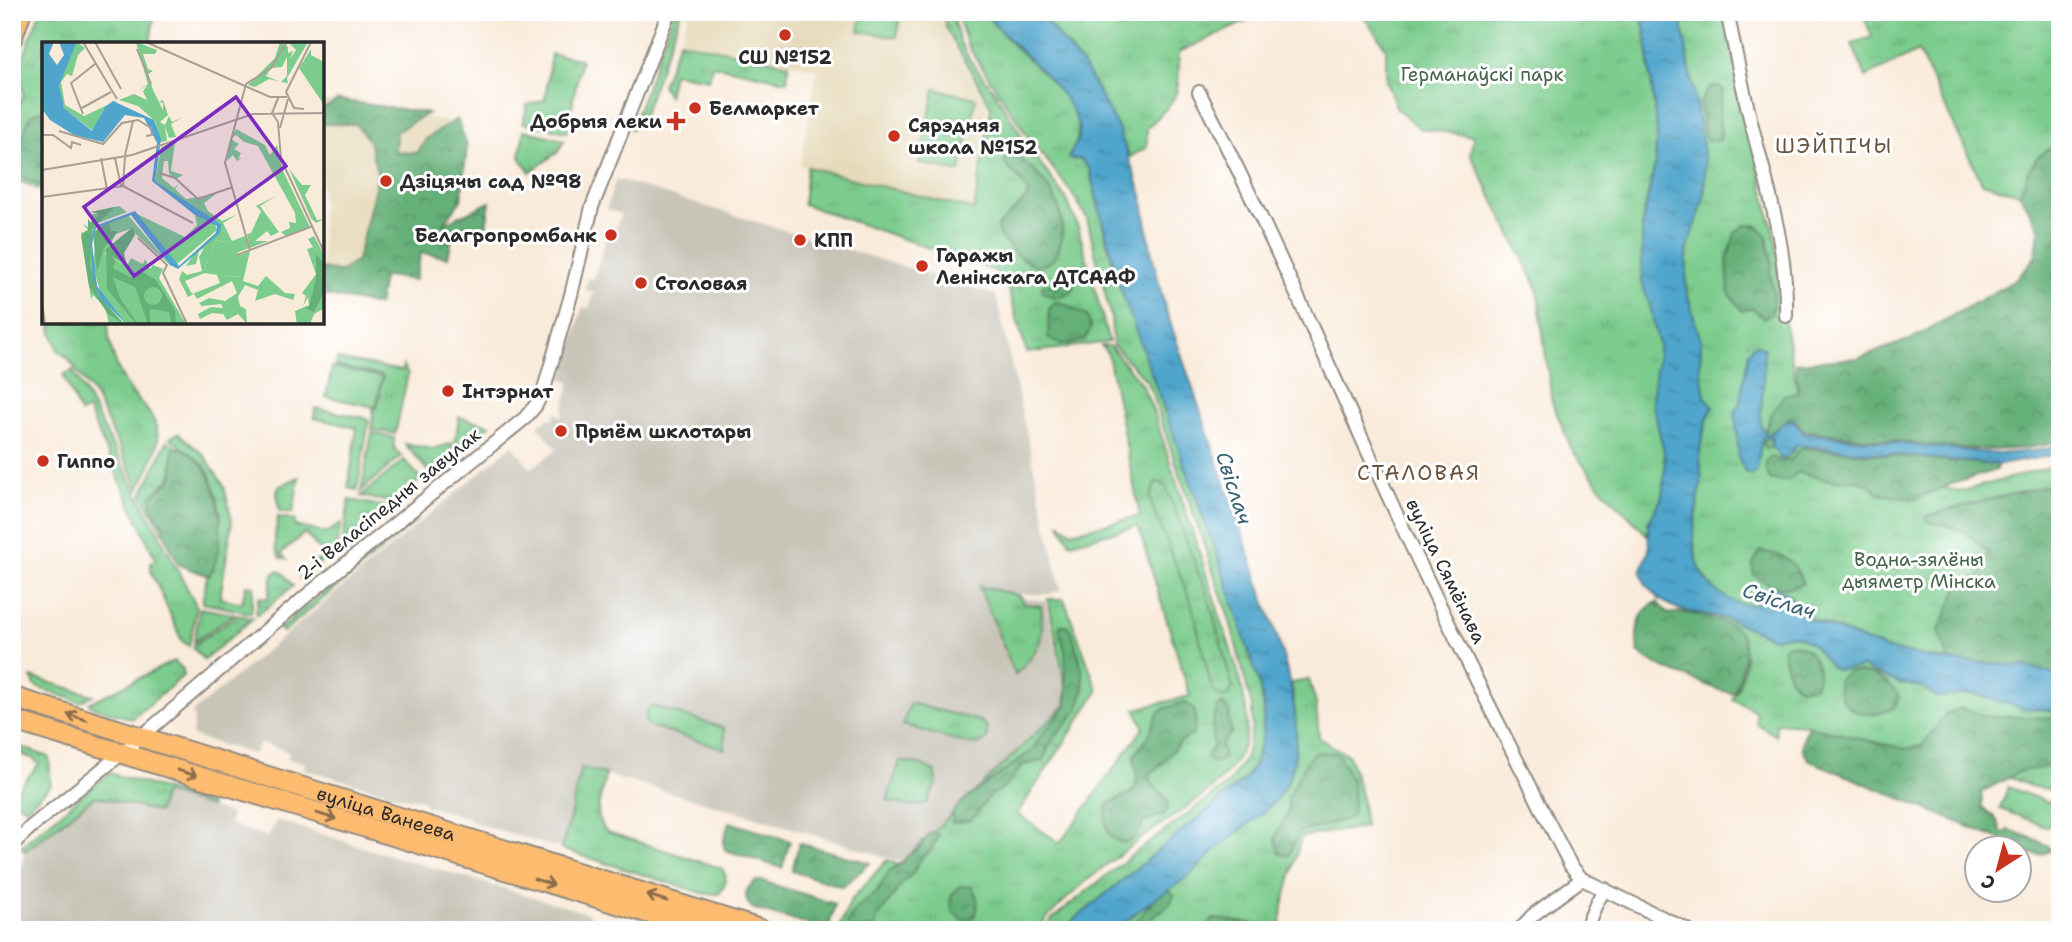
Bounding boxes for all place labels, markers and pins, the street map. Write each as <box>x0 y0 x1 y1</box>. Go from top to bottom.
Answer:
marker: СШ №152 <box>777 27 793 43</box>
place label: СШ №152 <box>738 45 832 70</box>
place label: Белмаркет <box>709 96 819 121</box>
marker: Белмаркет <box>687 100 703 116</box>
place label: Добрыя леки <box>530 109 662 134</box>
marker: Добрыя леки <box>668 113 684 129</box>
place label: Сярэдняя школа №152 <box>908 113 1038 160</box>
marker: Сярэдняя школа №152 <box>886 128 902 144</box>
place label: Дзіцячы сад №98 <box>400 169 582 194</box>
marker: Дзіцячы сад №98 <box>378 173 394 189</box>
place label: Белагропромбанк <box>415 223 597 248</box>
marker: Белагропромбанк <box>603 227 619 243</box>
place label: КПП <box>814 228 853 253</box>
marker: КПП <box>792 232 808 248</box>
place label: Гаражы Ленінскага ДТСААФ <box>936 243 1135 290</box>
marker: Гаражы Ленінскага ДТСААФ <box>914 258 930 274</box>
place label: Столовая <box>655 271 747 296</box>
marker: Столовая <box>633 275 649 291</box>
place label: Інтэрнат <box>462 379 554 404</box>
marker: Інтэрнат <box>440 383 456 399</box>
place label: Прыём шклотары <box>575 419 751 444</box>
marker: Прыём шклотары <box>553 423 569 439</box>
place label: Гиппо <box>57 449 115 474</box>
marker: Гиппо <box>35 453 51 469</box>

